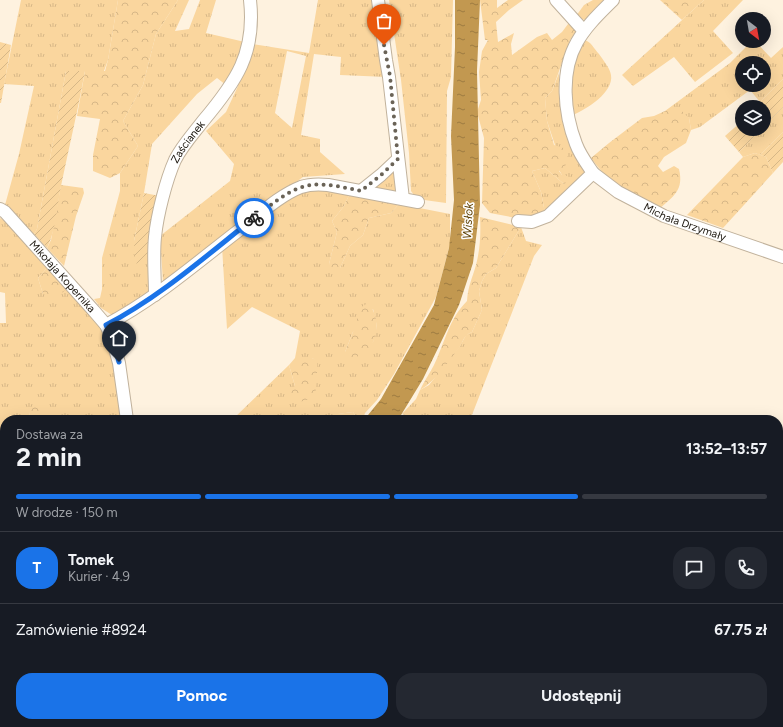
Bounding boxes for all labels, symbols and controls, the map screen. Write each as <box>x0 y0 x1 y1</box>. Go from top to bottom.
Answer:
pin <box>367 4 401 45</box>
icon: bag <box>373 10 395 32</box>
north arrow <box>735 12 771 48</box>
map controls <box>735 12 771 136</box>
button: locate <box>735 56 771 92</box>
button: layers <box>735 100 771 136</box>
street label: Zaścianek <box>168 117 208 165</box>
courier <box>234 198 274 238</box>
street label: Michała Drzymały <box>641 200 728 244</box>
water label: Wisłok <box>460 201 476 239</box>
icon: bike <box>243 207 265 229</box>
street label: Mikołaja Kopernika <box>27 237 98 315</box>
pin <box>102 321 136 362</box>
icon: home <box>108 327 130 349</box>
text: Dostawa za <box>16 427 83 442</box>
text: 13:52–13:57 <box>686 440 767 458</box>
text: 2 min <box>16 441 82 473</box>
text: W drodze · 150 m <box>16 505 118 520</box>
button: chat <box>673 547 715 589</box>
button: phone <box>725 547 767 589</box>
text: Tomek <box>68 551 114 569</box>
text: T <box>33 559 41 577</box>
text: Kurier · 4.9 <box>68 569 130 584</box>
text: Zamówienie #8924 <box>16 621 147 639</box>
text: 67.75 zł <box>714 621 767 639</box>
button: Pomoc <box>16 673 388 719</box>
button: Udostępnij <box>396 673 767 719</box>

